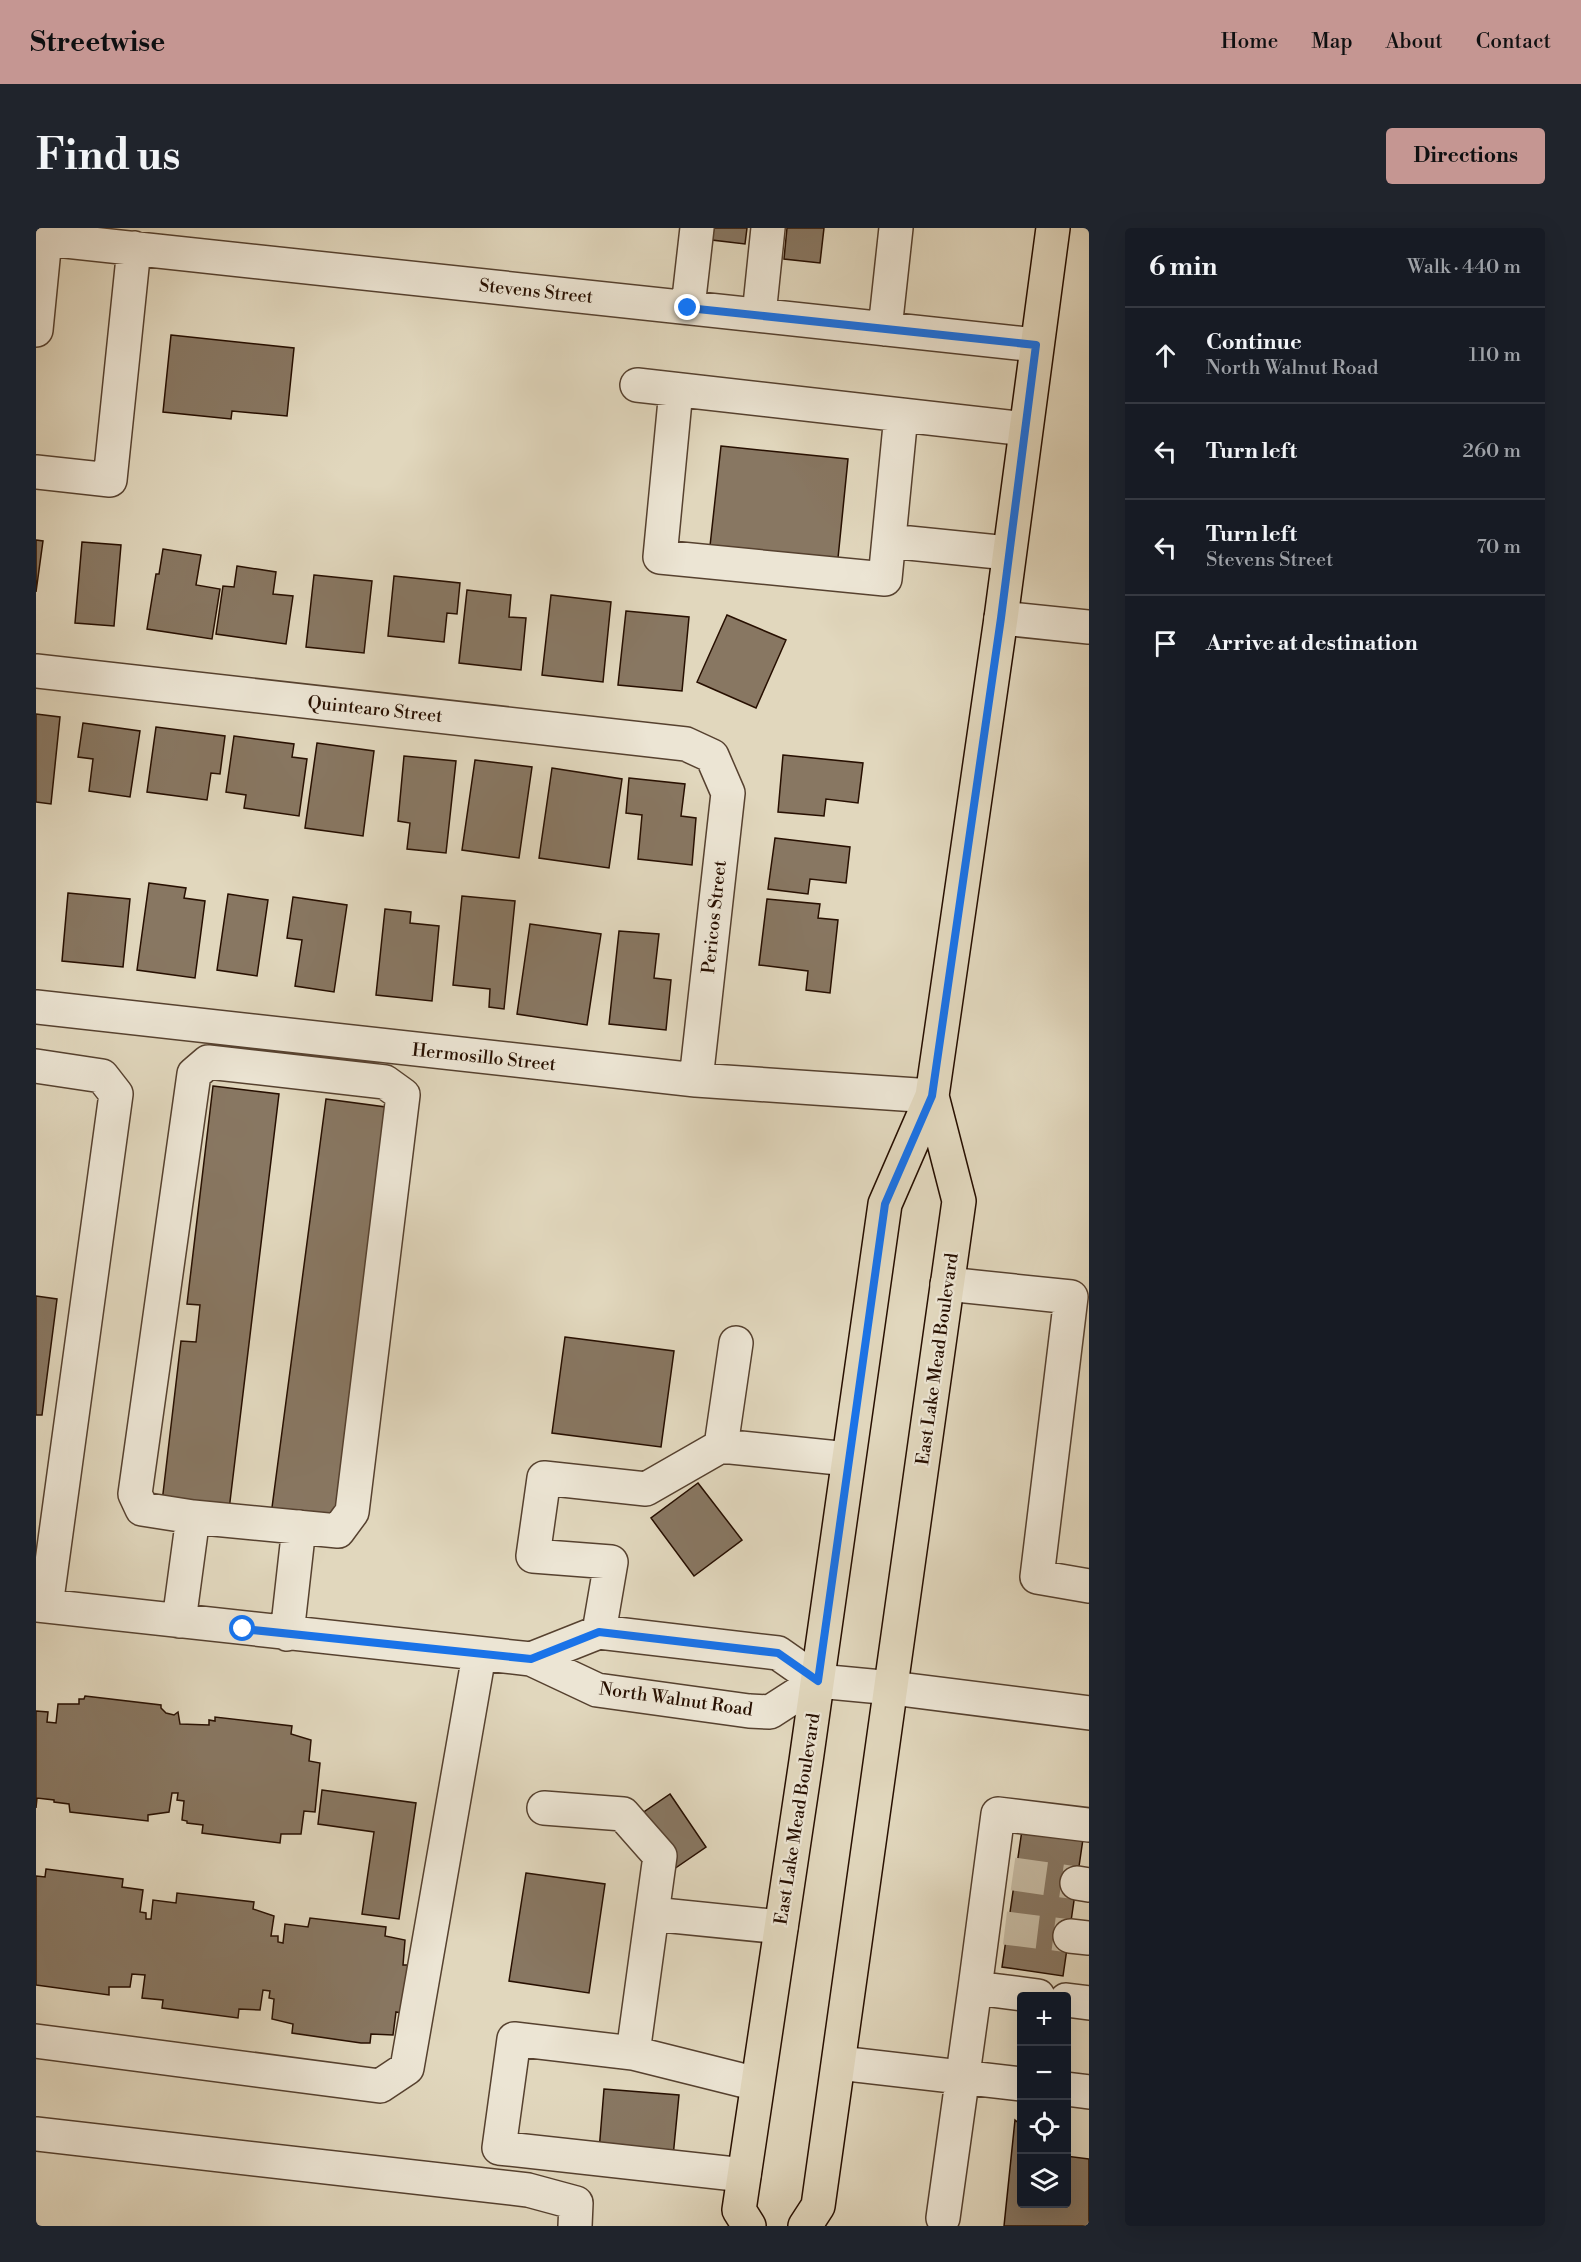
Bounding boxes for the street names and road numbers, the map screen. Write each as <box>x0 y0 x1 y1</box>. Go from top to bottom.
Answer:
street label: Stevens Street <box>478 274 595 309</box>
street label: Quintearo Street <box>306 691 444 728</box>
street label: Pericos Street <box>697 859 732 975</box>
street label: Hermosillo Street <box>411 1038 558 1077</box>
street label: East Lake Mead Boulevard <box>911 1251 964 1467</box>
street label: North Walnut Road <box>598 1677 755 1722</box>
street label: East Lake Mead Boulevard <box>769 1711 826 1927</box>

